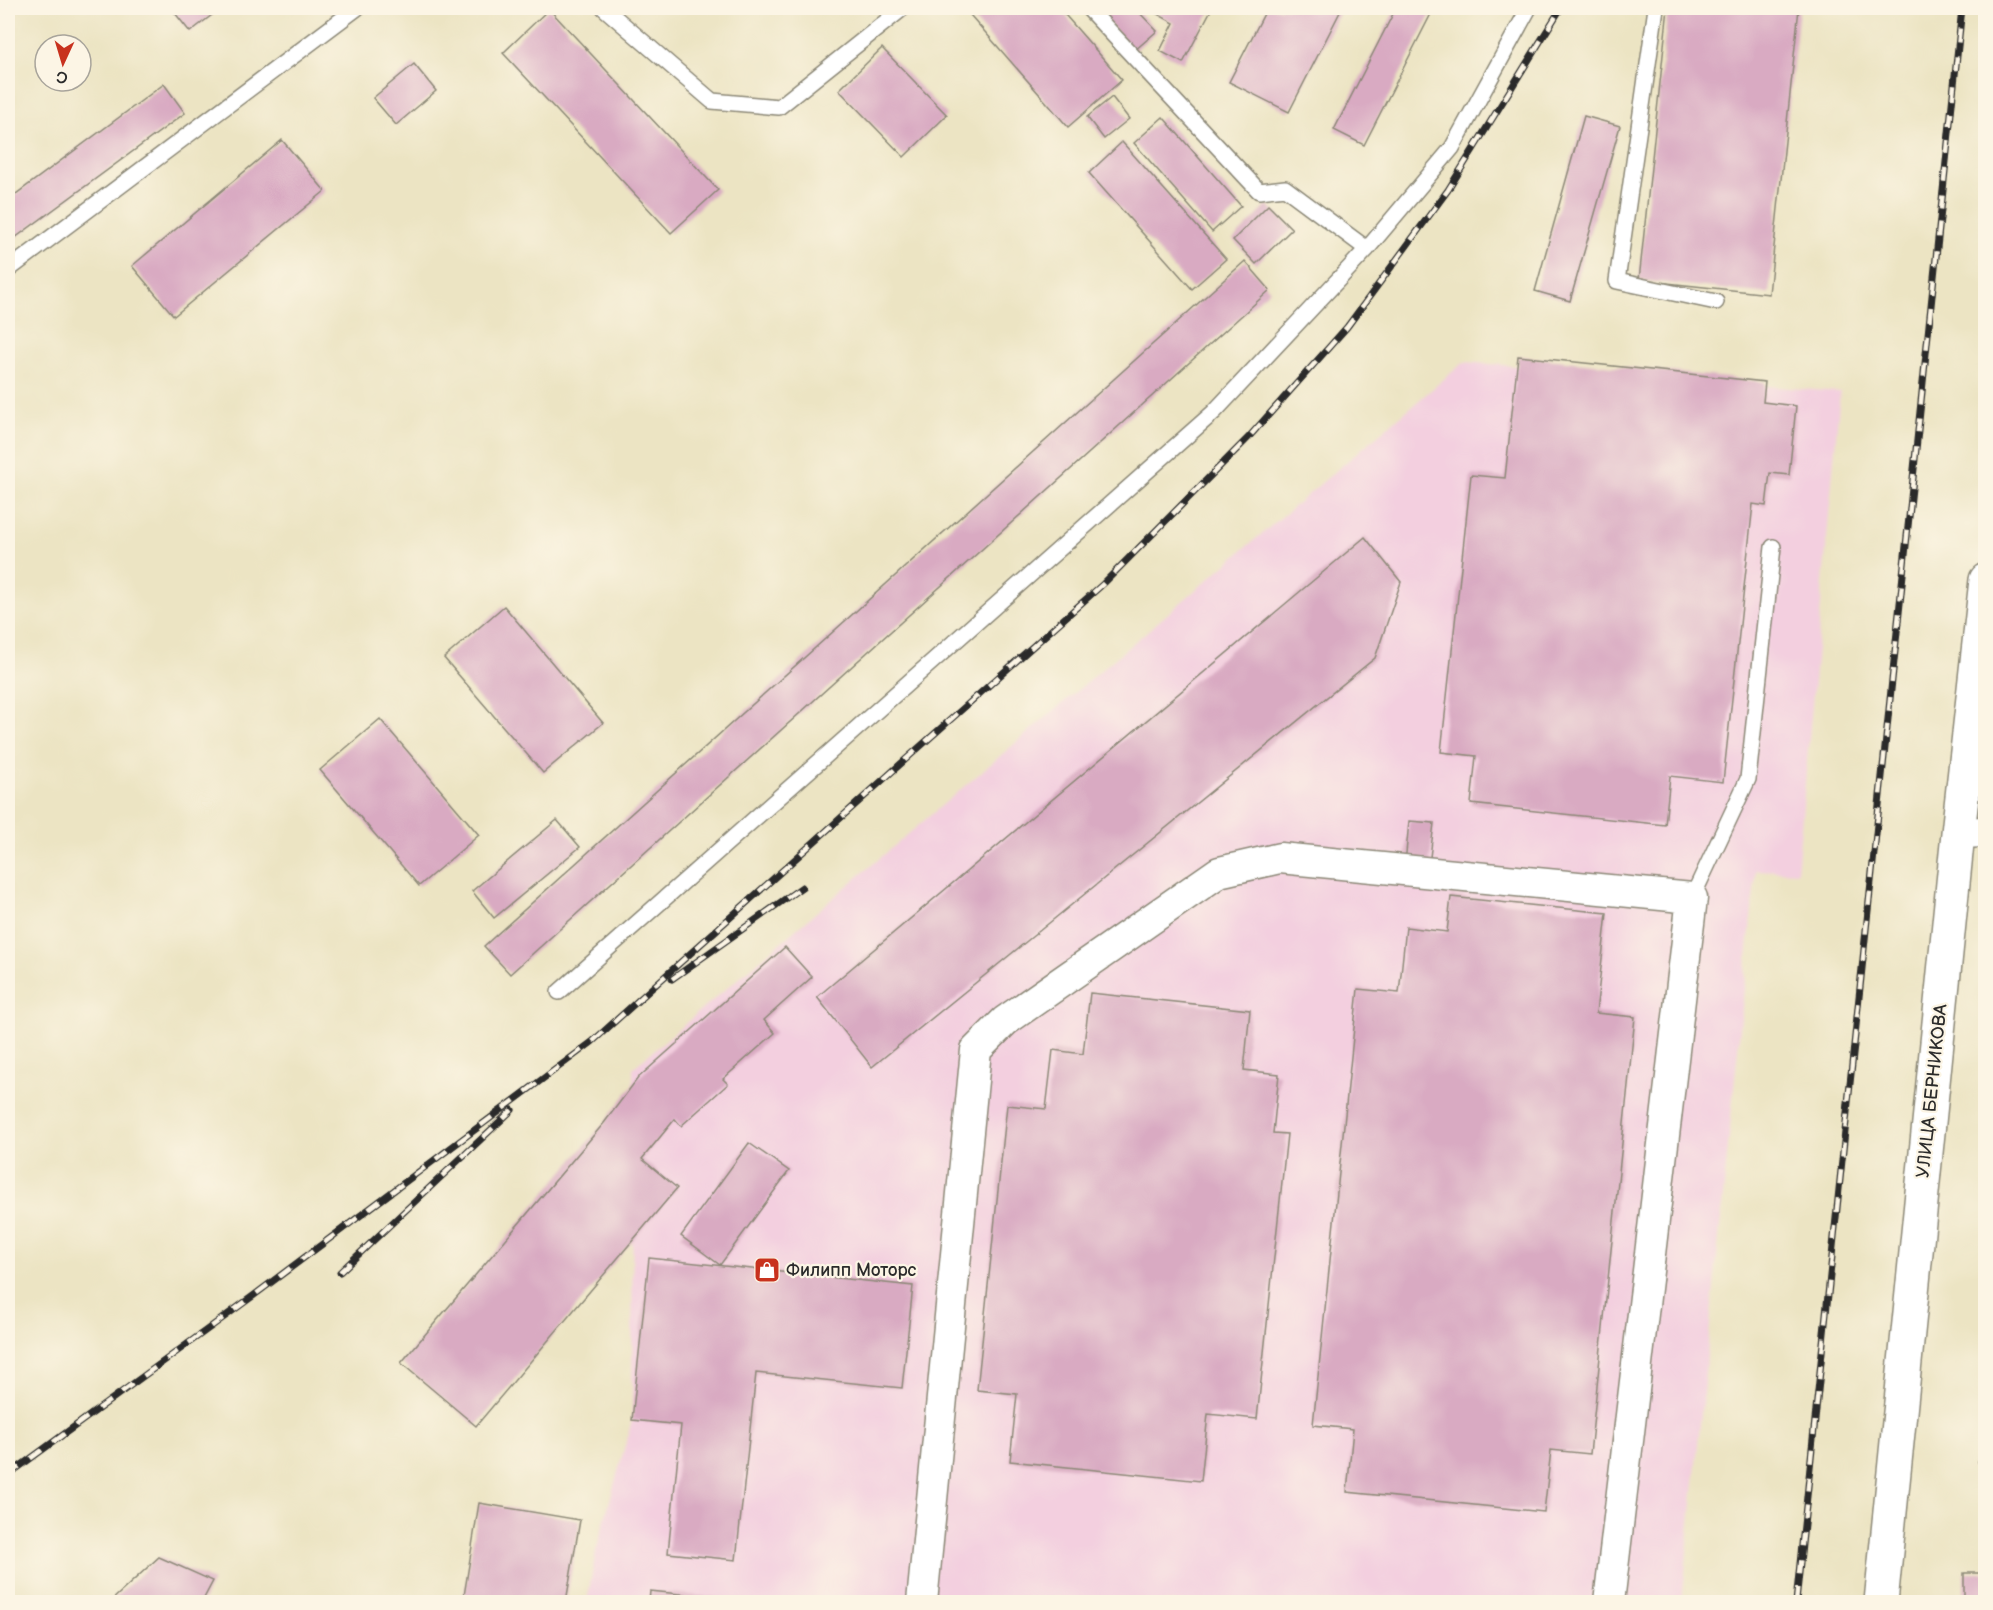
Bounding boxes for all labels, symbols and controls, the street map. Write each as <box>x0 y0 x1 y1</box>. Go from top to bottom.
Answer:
north arrow <box>33 33 93 93</box>
text: С <box>56 67 68 86</box>
street label: УЛИЦА БЕРНИКОВА <box>1912 1003 1952 1179</box>
shop icon: Филипп Моторс <box>752 1255 782 1285</box>
place label: Филипп Моторс <box>786 1260 917 1281</box>

